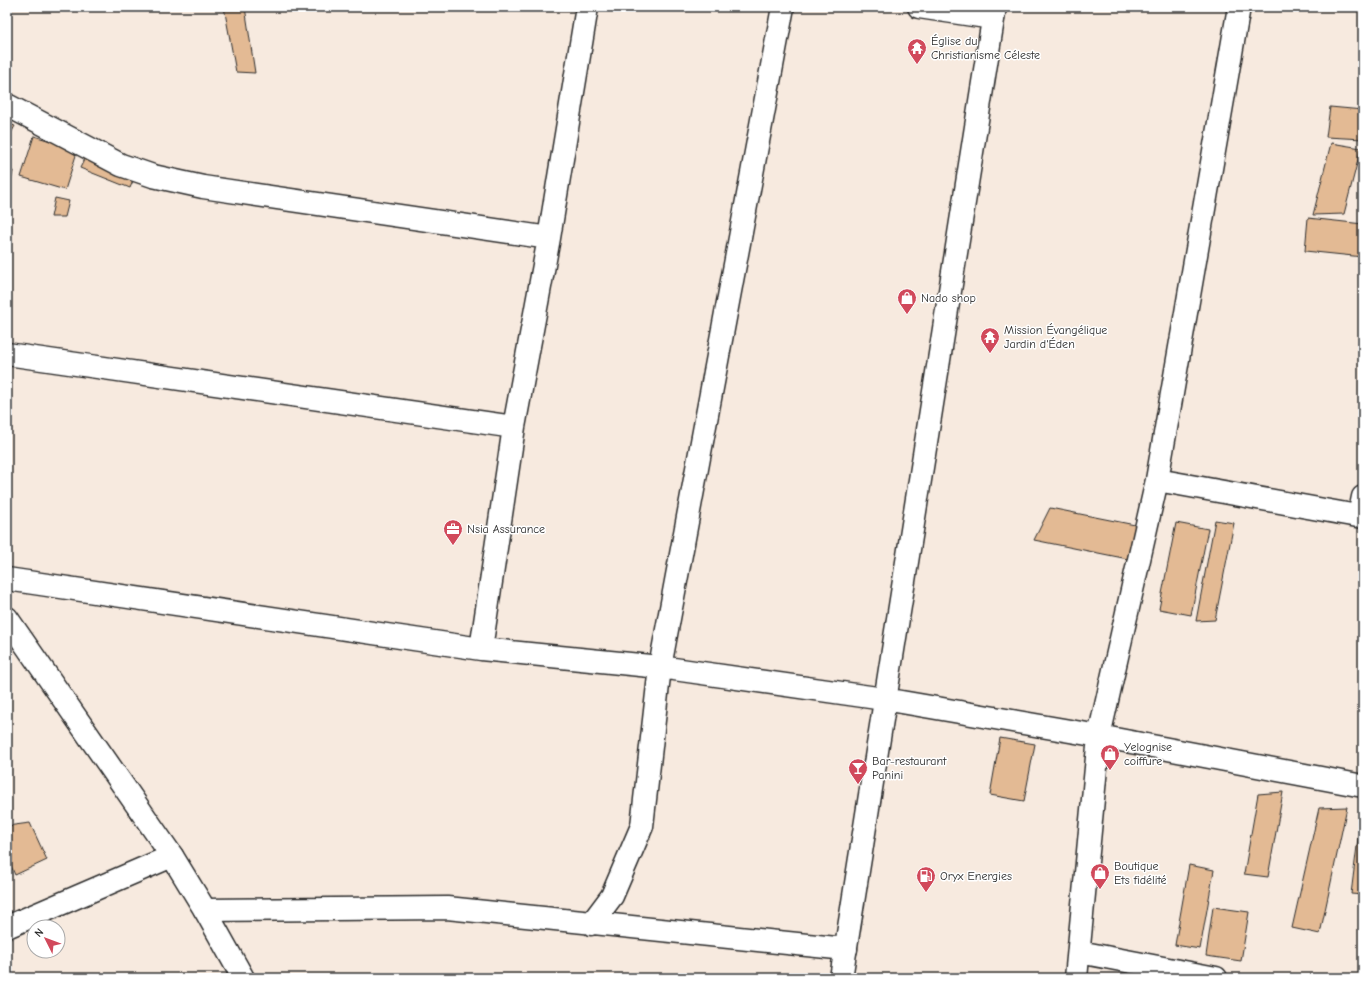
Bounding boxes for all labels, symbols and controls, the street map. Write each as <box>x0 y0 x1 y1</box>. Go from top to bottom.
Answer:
place label: Église du Christianisme Céleste <box>931 34 1040 62</box>
temple icon: Église du Christianisme Céleste <box>906 37 928 65</box>
shop icon: Nado shop <box>896 287 918 315</box>
place label: Nado shop <box>921 291 976 305</box>
place label: Mission Évangélique Jardin d'Éden <box>1004 323 1107 351</box>
temple icon: Mission Évangélique Jardin d'Éden <box>979 326 1001 354</box>
office icon: Nsia Assurance <box>442 518 464 546</box>
place label: Nsia Assurance <box>467 522 545 536</box>
place label: Yelognise coiffure <box>1124 740 1172 768</box>
shop icon: Yelognise coiffure <box>1099 743 1121 771</box>
place label: Bar-restaurant Panini <box>872 754 947 782</box>
bar icon: Bar-restaurant Panini <box>847 757 869 785</box>
place label: Boutique Ets fidélité <box>1114 859 1167 887</box>
shop icon: Boutique Ets fidélité <box>1089 862 1111 890</box>
fuel station icon: Oryx Energies <box>915 865 937 893</box>
place label: Oryx Energies <box>940 869 1012 883</box>
north arrow <box>26 919 66 959</box>
text: N <box>32 926 46 940</box>

